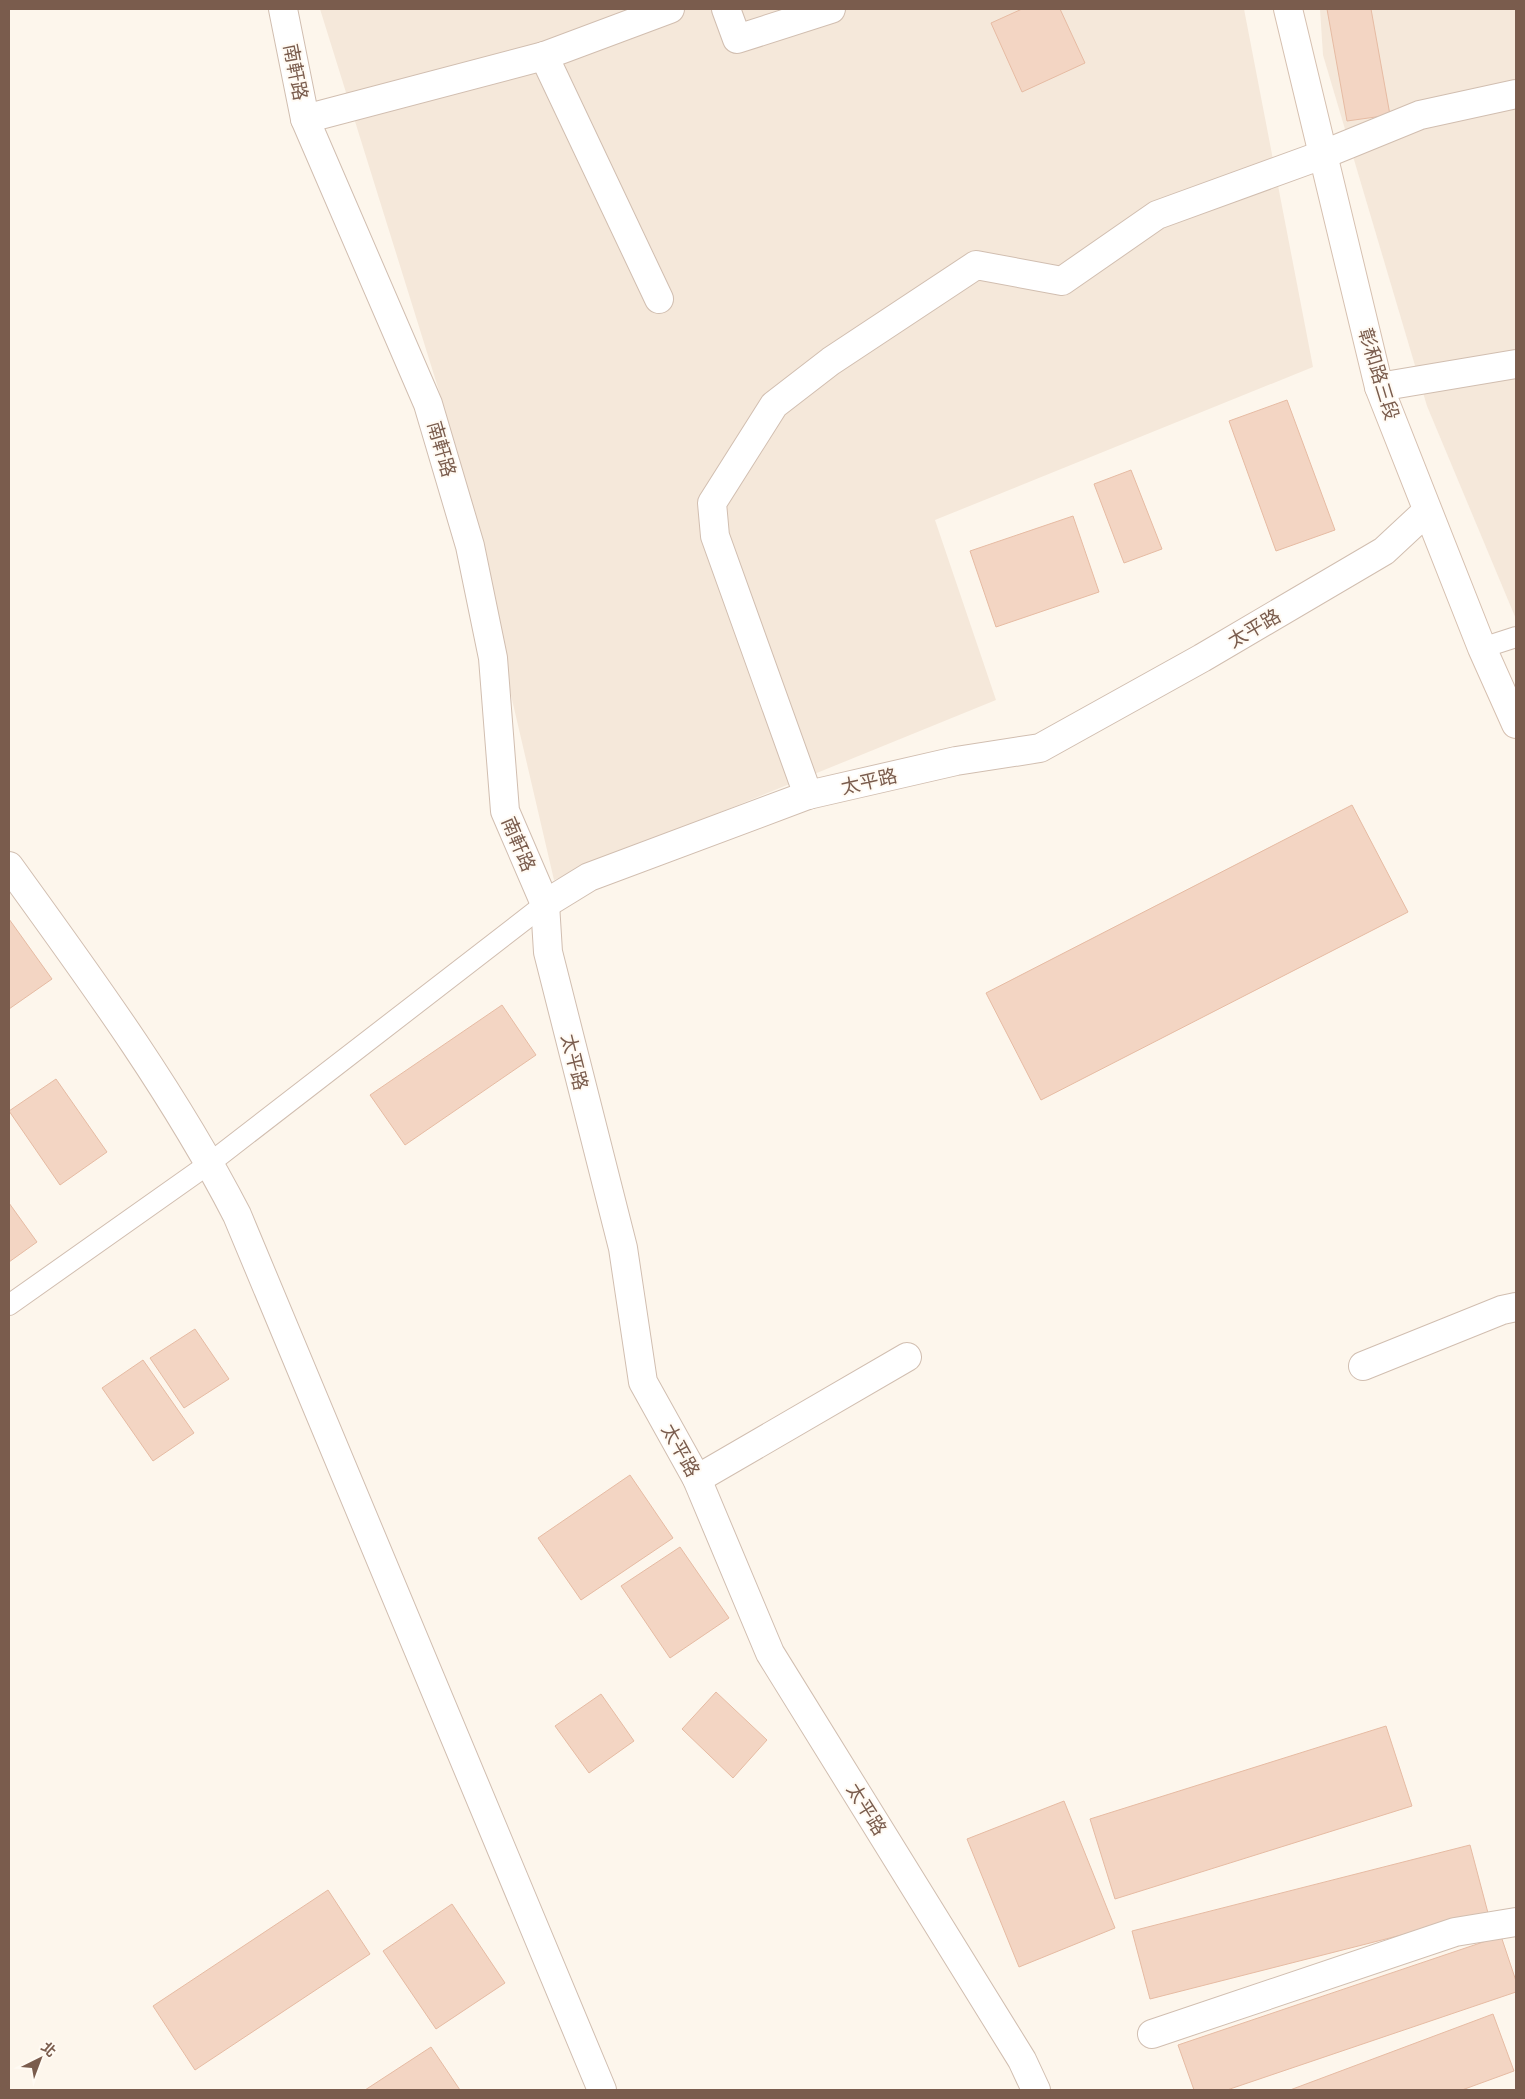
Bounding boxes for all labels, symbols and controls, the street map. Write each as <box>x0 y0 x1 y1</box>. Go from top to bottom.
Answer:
street label: 南軒路 <box>279 42 313 102</box>
street label: 彰和路三段 <box>1354 325 1404 423</box>
street label: 南軒路 <box>423 418 461 480</box>
street label: 太平路 <box>1223 603 1285 653</box>
street label: 太平路 <box>839 763 899 799</box>
street label: 南軒路 <box>497 813 541 875</box>
street label: 太平路 <box>556 1031 594 1093</box>
street label: 太平路 <box>657 1419 705 1481</box>
street label: 太平路 <box>842 1778 892 1840</box>
north arrow <box>15 2034 65 2084</box>
text: 北 <box>37 2038 60 2061</box>

